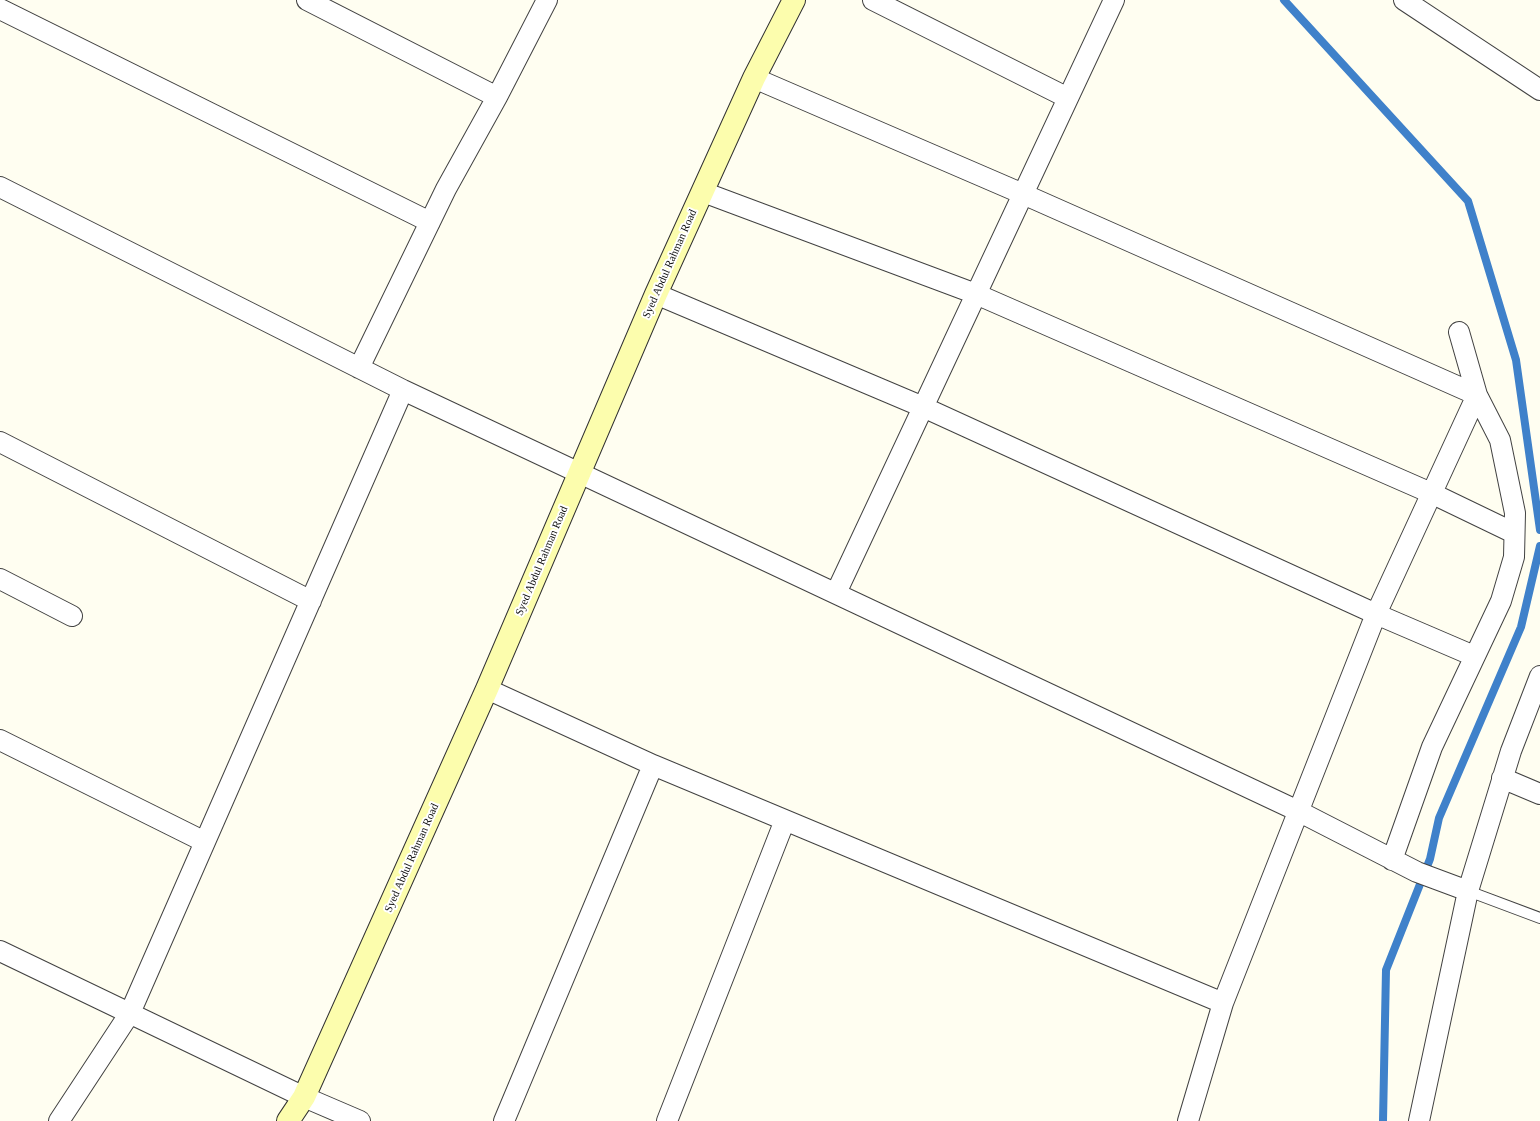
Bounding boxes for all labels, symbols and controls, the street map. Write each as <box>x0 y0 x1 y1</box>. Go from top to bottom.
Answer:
street label: Syed Abdul Rahman Road <box>640 208 700 320</box>
street label: Syed Abdul Rahman Road <box>513 504 571 618</box>
street label: Syed Abdul Rahman Road <box>382 802 442 914</box>

